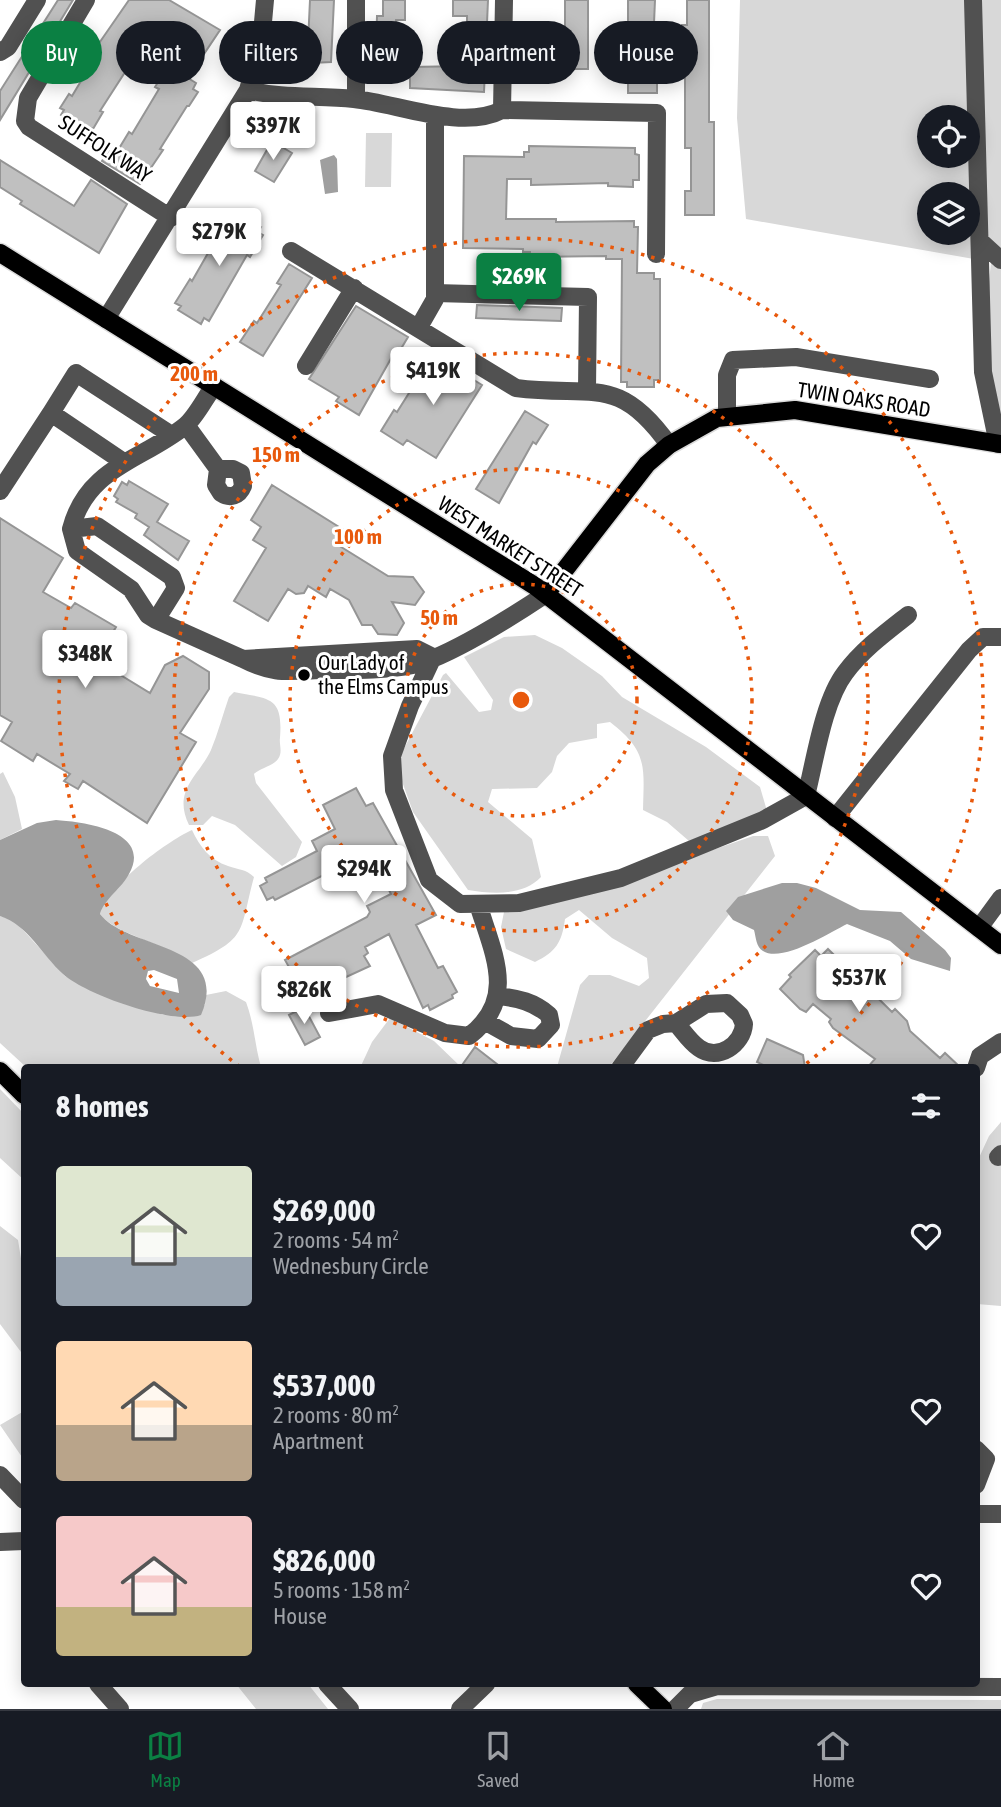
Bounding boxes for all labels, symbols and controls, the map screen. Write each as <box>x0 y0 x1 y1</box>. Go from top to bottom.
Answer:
chip: Buy <box>21 21 102 84</box>
chip: Rent <box>116 21 205 84</box>
chip: Filters <box>219 21 322 84</box>
chip: New <box>336 21 423 84</box>
chip: Apartment <box>437 21 580 84</box>
chip: House <box>594 21 698 84</box>
pin: $397K <box>224 102 322 162</box>
map controls <box>917 105 980 245</box>
button: locate <box>917 105 980 168</box>
street label: SUFFOLK WAY <box>55 109 157 187</box>
text: $397K <box>246 112 300 138</box>
button: layers <box>917 182 980 245</box>
pin: $279K <box>170 208 268 268</box>
text: $279K <box>192 218 246 244</box>
pin: $269K <box>470 254 568 313</box>
text: $269K <box>492 263 546 289</box>
pin: $419K <box>384 348 482 407</box>
text: $419K <box>406 357 460 383</box>
text: 200 m <box>170 361 218 385</box>
street label: TWIN OAKS ROAD <box>796 377 932 421</box>
text: 150 m <box>252 442 300 466</box>
street label: WEST MARKET STREET <box>434 491 587 602</box>
text: 100 m <box>334 524 382 548</box>
text: 50 m <box>420 605 458 629</box>
pin: $348K <box>36 630 134 690</box>
text: $348K <box>58 640 112 666</box>
place label: Our Lady of the Elms Campus <box>318 650 448 698</box>
marker: Our Lady of the Elms Campus <box>296 667 312 683</box>
centre of rings <box>509 688 533 712</box>
pin: $294K <box>315 846 413 905</box>
text: $294K <box>337 855 391 881</box>
pin: $537K <box>810 954 908 1014</box>
text: $537K <box>832 964 886 990</box>
pin: $826K <box>255 967 353 1026</box>
text: $826K <box>277 976 331 1002</box>
icon: filters <box>907 1087 945 1125</box>
text: 8 homes <box>56 1089 149 1123</box>
text: $269,000 <box>273 1193 376 1227</box>
icon: home <box>112 1194 196 1278</box>
icon: heart <box>907 1217 945 1255</box>
text: 2 rooms · 54 m² <box>273 1227 399 1253</box>
text: Wednesbury Circle <box>273 1253 429 1279</box>
text: $537,000 <box>273 1368 376 1402</box>
icon: home <box>112 1369 196 1453</box>
icon: heart <box>907 1392 945 1430</box>
text: 2 rooms · 80 m² <box>273 1402 399 1428</box>
text: Apartment <box>273 1428 364 1454</box>
text: $826,000 <box>273 1543 376 1577</box>
icon: home <box>112 1544 196 1628</box>
icon: heart <box>907 1567 945 1605</box>
text: 5 rooms · 158 m² <box>273 1577 410 1603</box>
text: House <box>273 1603 327 1629</box>
tab: Map <box>146 1727 184 1791</box>
tab: Saved <box>477 1727 519 1791</box>
tab: Home <box>812 1727 855 1791</box>

